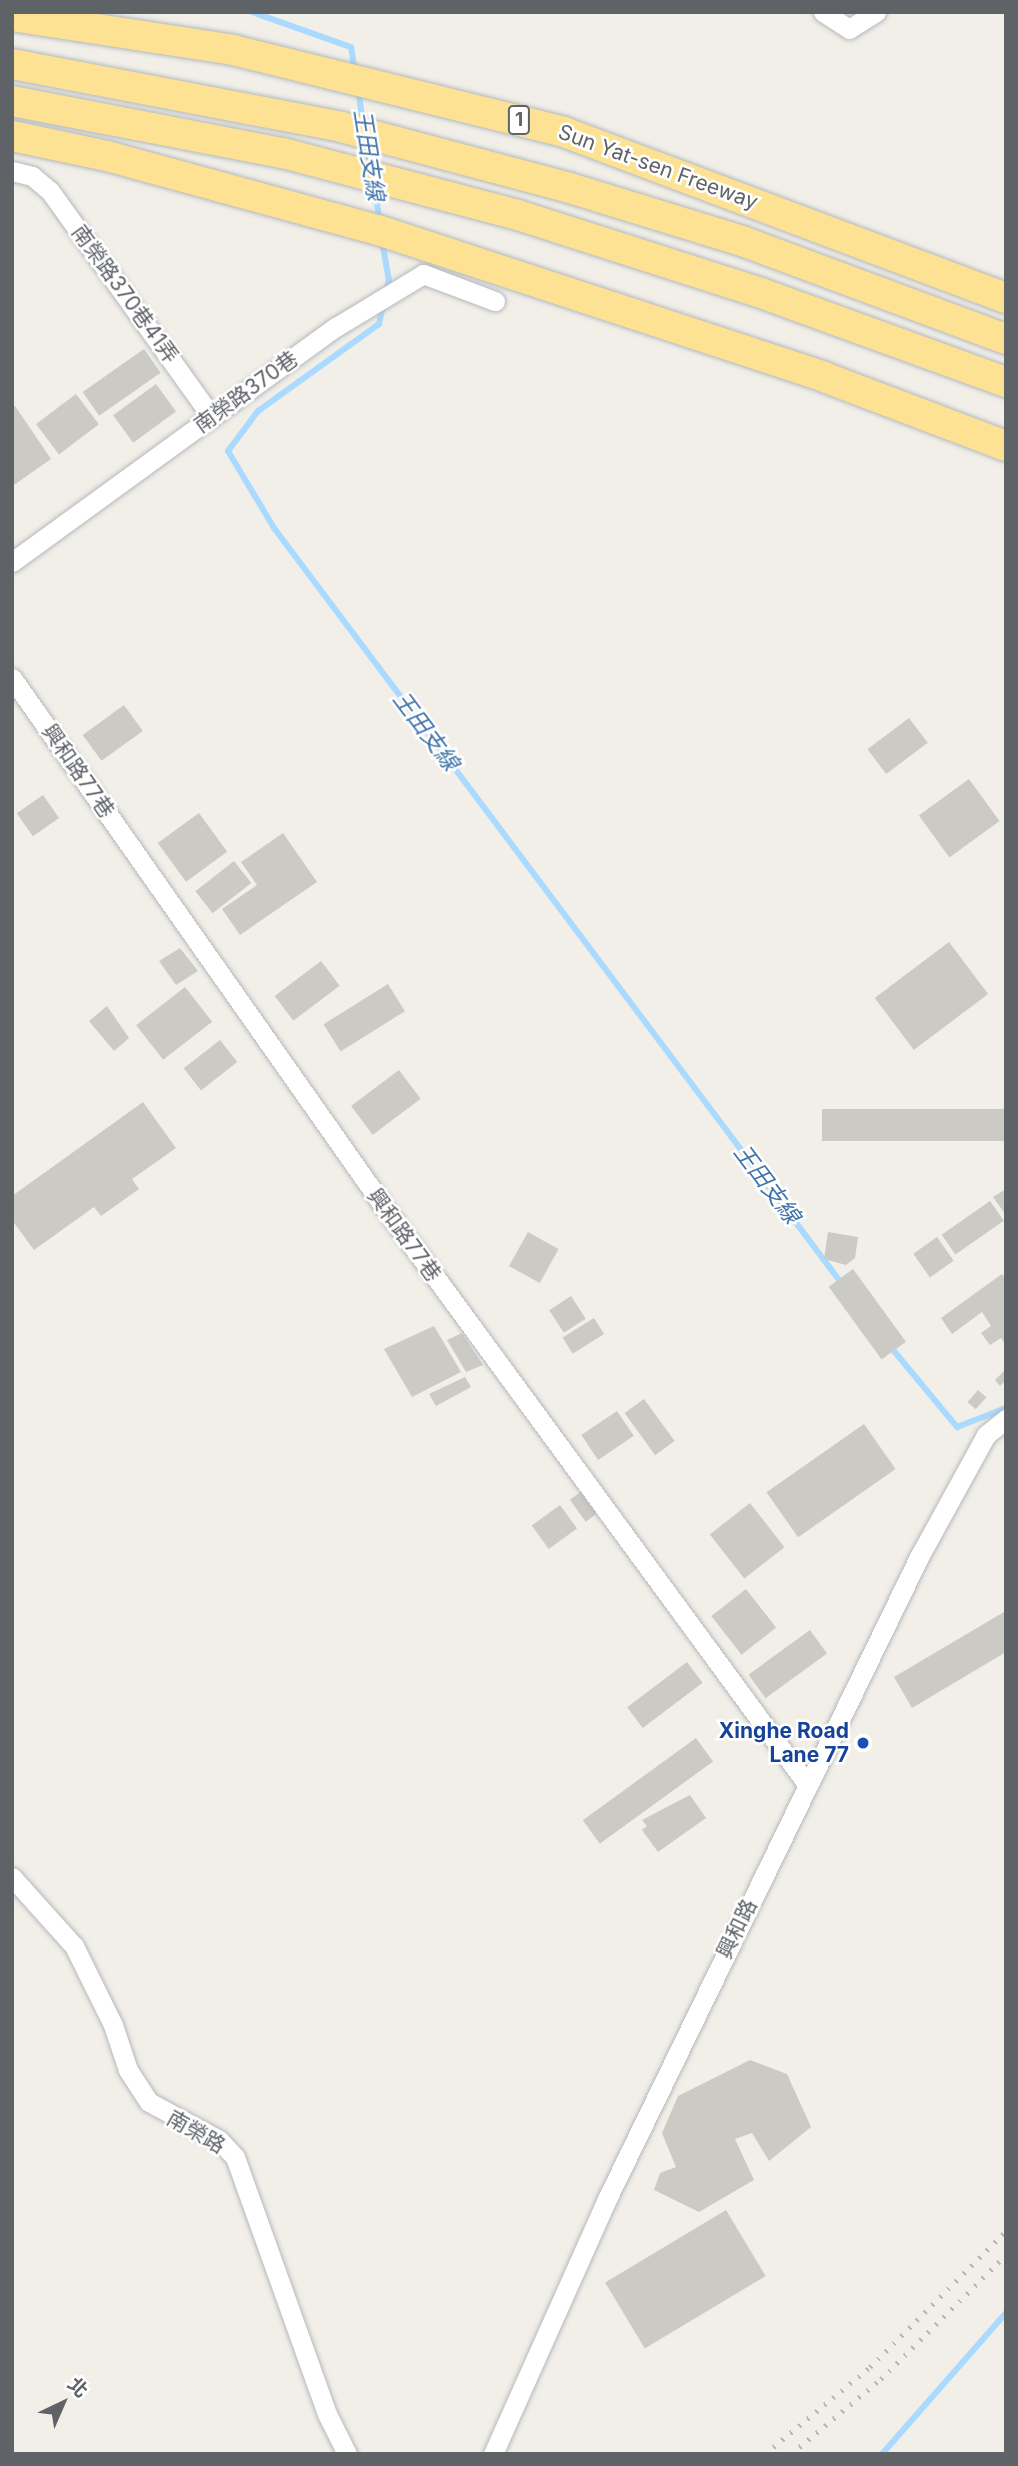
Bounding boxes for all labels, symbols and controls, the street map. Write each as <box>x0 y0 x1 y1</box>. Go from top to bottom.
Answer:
road number: 1 <box>507 104 531 136</box>
water label: 王田支線 <box>348 107 390 203</box>
street label: Sun Yat-sen Freeway <box>555 119 761 215</box>
street label: 南榮路370巷41弄 <box>66 220 184 368</box>
street label: 南榮路370巷 <box>189 346 303 438</box>
water label: 王田支線 <box>387 686 465 776</box>
street label: 興和路77巷 <box>37 719 119 823</box>
water label: 王田支線 <box>728 1139 806 1229</box>
street label: 興和路77巷 <box>362 1184 446 1286</box>
place label: Xinghe Road Lane 77 <box>719 1718 849 1768</box>
marker: Xinghe Road Lane 77 <box>855 1735 871 1751</box>
street label: 興和路 <box>712 1895 762 1963</box>
street label: 南榮路 <box>162 2105 230 2159</box>
north arrow <box>28 2368 98 2438</box>
text: 北 <box>63 2373 93 2402</box>

